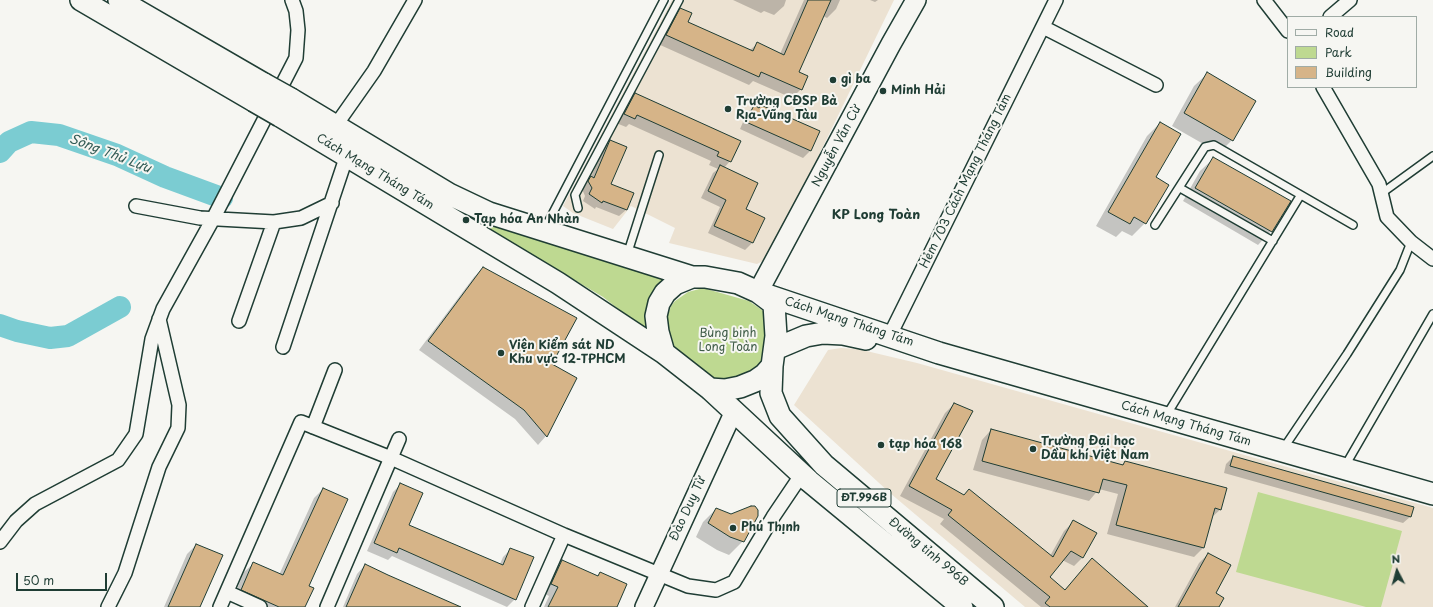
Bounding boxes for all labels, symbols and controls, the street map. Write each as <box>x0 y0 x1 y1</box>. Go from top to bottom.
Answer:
legend <box>1287 16 1417 88</box>
text: Road <box>1325 23 1354 41</box>
text: Park <box>1325 43 1352 61</box>
text: Building <box>1325 63 1372 81</box>
place label: gì ba <box>841 73 871 87</box>
marker: gì ba <box>828 75 838 85</box>
place label: Minh Hải <box>891 84 945 98</box>
marker: Minh Hải <box>878 86 888 96</box>
street label: Hẻm 703 Cách Mạng Tháng Tám <box>917 91 1015 271</box>
place label: Trường CĐSP Bà Rịa-Vũng Tàu <box>736 95 837 123</box>
street label: Nguyễn Văn Cừ <box>809 103 865 189</box>
marker: Trường CĐSP Bà Rịa-Vũng Tàu <box>723 104 733 114</box>
water label: Sông Thủ Lựu <box>67 131 153 177</box>
street label: Cách Mạng Tháng Tám <box>313 131 437 213</box>
district label: KP Long Toàn <box>832 207 920 223</box>
place label: Tạp hóa An Nhàn <box>474 213 579 227</box>
marker: Tạp hóa An Nhàn <box>461 215 471 225</box>
street label: Cách Mạng Tháng Tám <box>783 294 915 350</box>
park label: Bùng binh Long Toàn <box>699 327 757 355</box>
place label: Viện Kiểm sát ND Khu vực 12-TPHCM <box>509 339 625 367</box>
marker: Viện Kiểm sát ND Khu vực 12-TPHCM <box>496 348 506 358</box>
street label: Cách Mạng Tháng Tám <box>1119 398 1253 450</box>
place label: Trường Đại học Dầu khí Việt Nam <box>1041 435 1149 463</box>
place label: tạp hóa 168 <box>889 438 962 452</box>
marker: tạp hóa 168 <box>876 440 886 450</box>
marker: Trường Đại học Dầu khí Việt Nam <box>1028 444 1038 454</box>
street label: Đào Duy Từ <box>667 475 709 543</box>
road number: ĐT.996B <box>837 489 891 507</box>
street label: Đường tỉnh 996B <box>886 515 970 589</box>
place label: Phú Thịnh <box>741 521 800 535</box>
marker: Phú Thịnh <box>728 523 738 533</box>
text: N <box>1390 550 1401 567</box>
north arrow <box>1377 551 1417 591</box>
scale bar <box>18 565 109 591</box>
text: 50 m <box>23 571 54 589</box>

